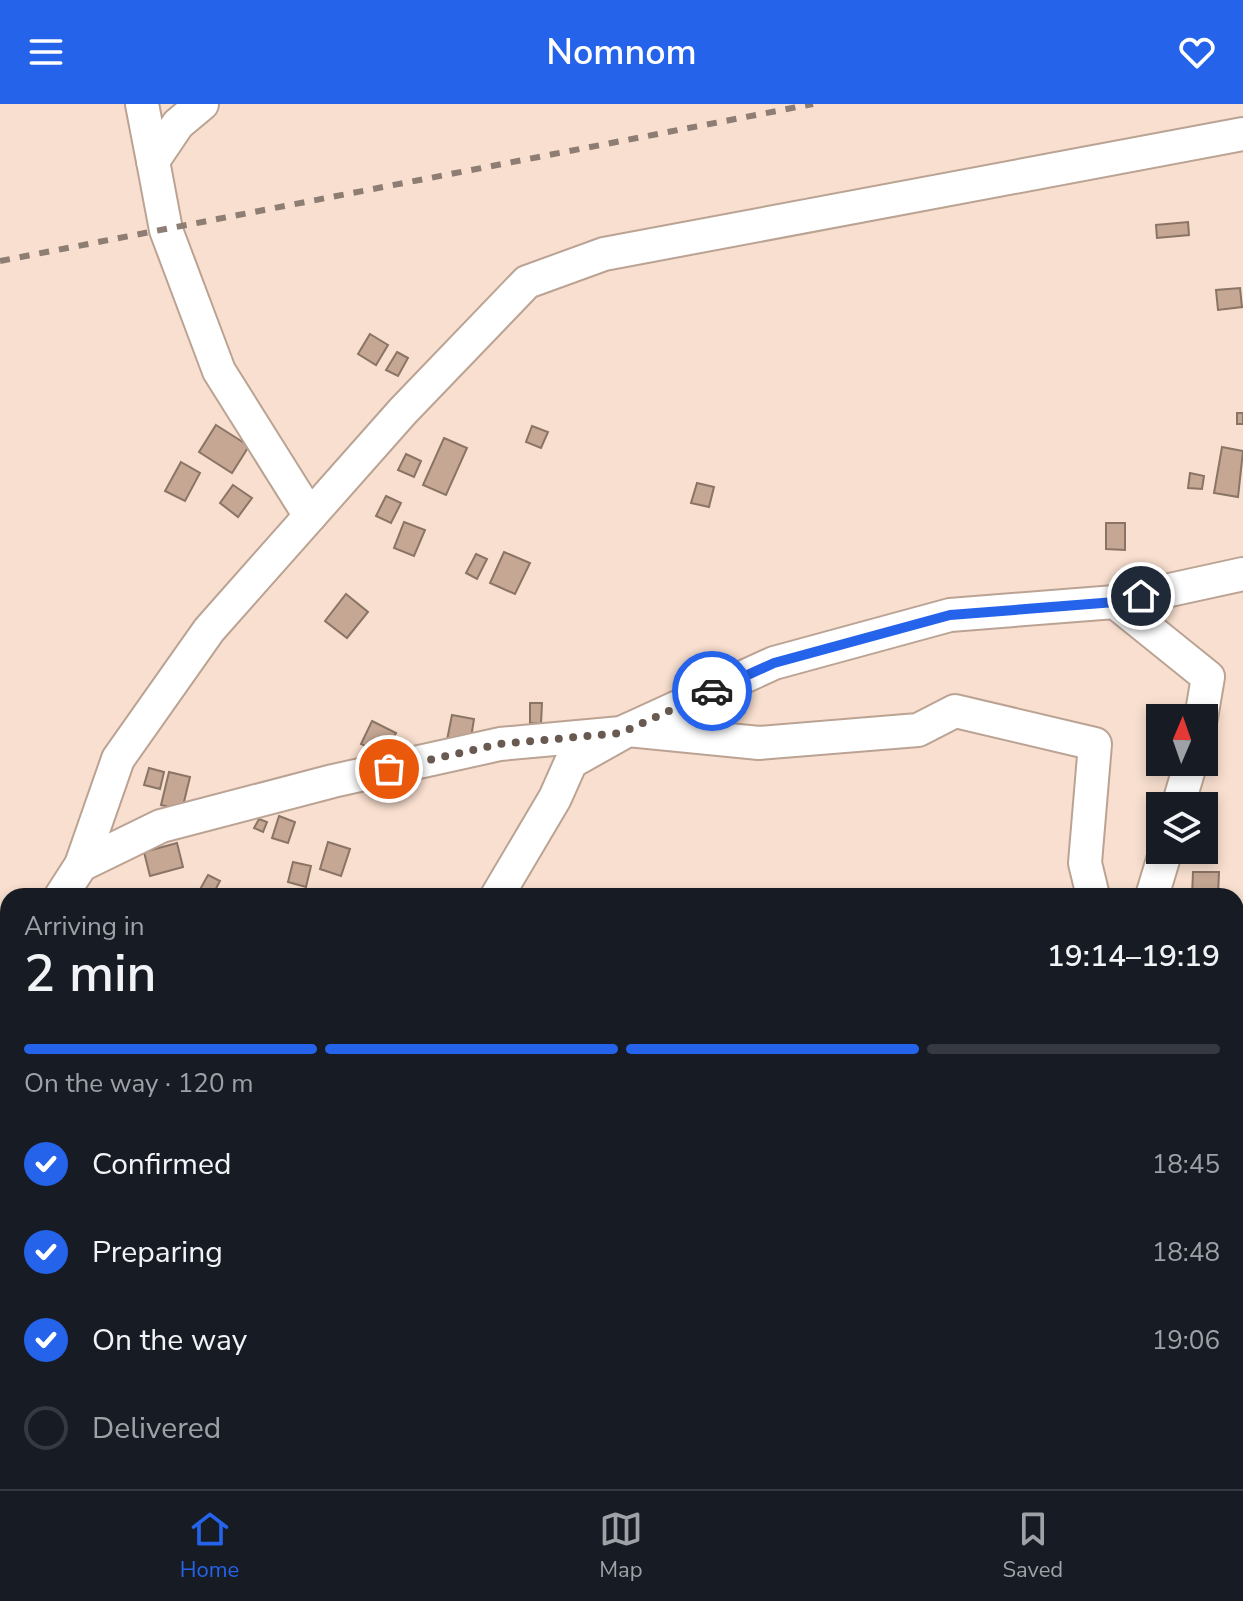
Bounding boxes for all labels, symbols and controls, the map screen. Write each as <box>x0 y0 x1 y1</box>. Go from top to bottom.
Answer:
text: Nomnom <box>546 28 697 77</box>
icon: menu <box>24 30 68 74</box>
icon: heart <box>1175 30 1219 74</box>
pin <box>1107 562 1175 630</box>
icon: home <box>1119 574 1163 618</box>
courier <box>672 651 752 731</box>
icon: car <box>690 669 734 713</box>
north arrow <box>1146 704 1218 776</box>
map controls <box>1146 704 1218 864</box>
pin <box>355 735 423 803</box>
icon: bag <box>367 747 411 791</box>
button: layers <box>1146 792 1218 864</box>
text: Arriving in <box>24 909 145 944</box>
text: 19:14–19:19 <box>1047 936 1220 977</box>
text: 2 min <box>24 938 157 1009</box>
text: On the way · 120 m <box>24 1066 253 1101</box>
icon: check <box>24 1142 68 1186</box>
text: Confirmed <box>92 1144 232 1185</box>
text: 18:45 <box>1152 1147 1220 1182</box>
icon: check <box>24 1230 68 1274</box>
text: Preparing <box>92 1232 223 1273</box>
text: 18:48 <box>1152 1235 1220 1270</box>
icon: check <box>24 1318 68 1362</box>
text: On the way <box>92 1320 247 1361</box>
text: 19:06 <box>1152 1323 1220 1358</box>
text: Delivered <box>92 1408 221 1449</box>
tab: Home <box>180 1507 239 1585</box>
tab: Map <box>599 1507 643 1585</box>
tab: Saved <box>1002 1507 1063 1585</box>

